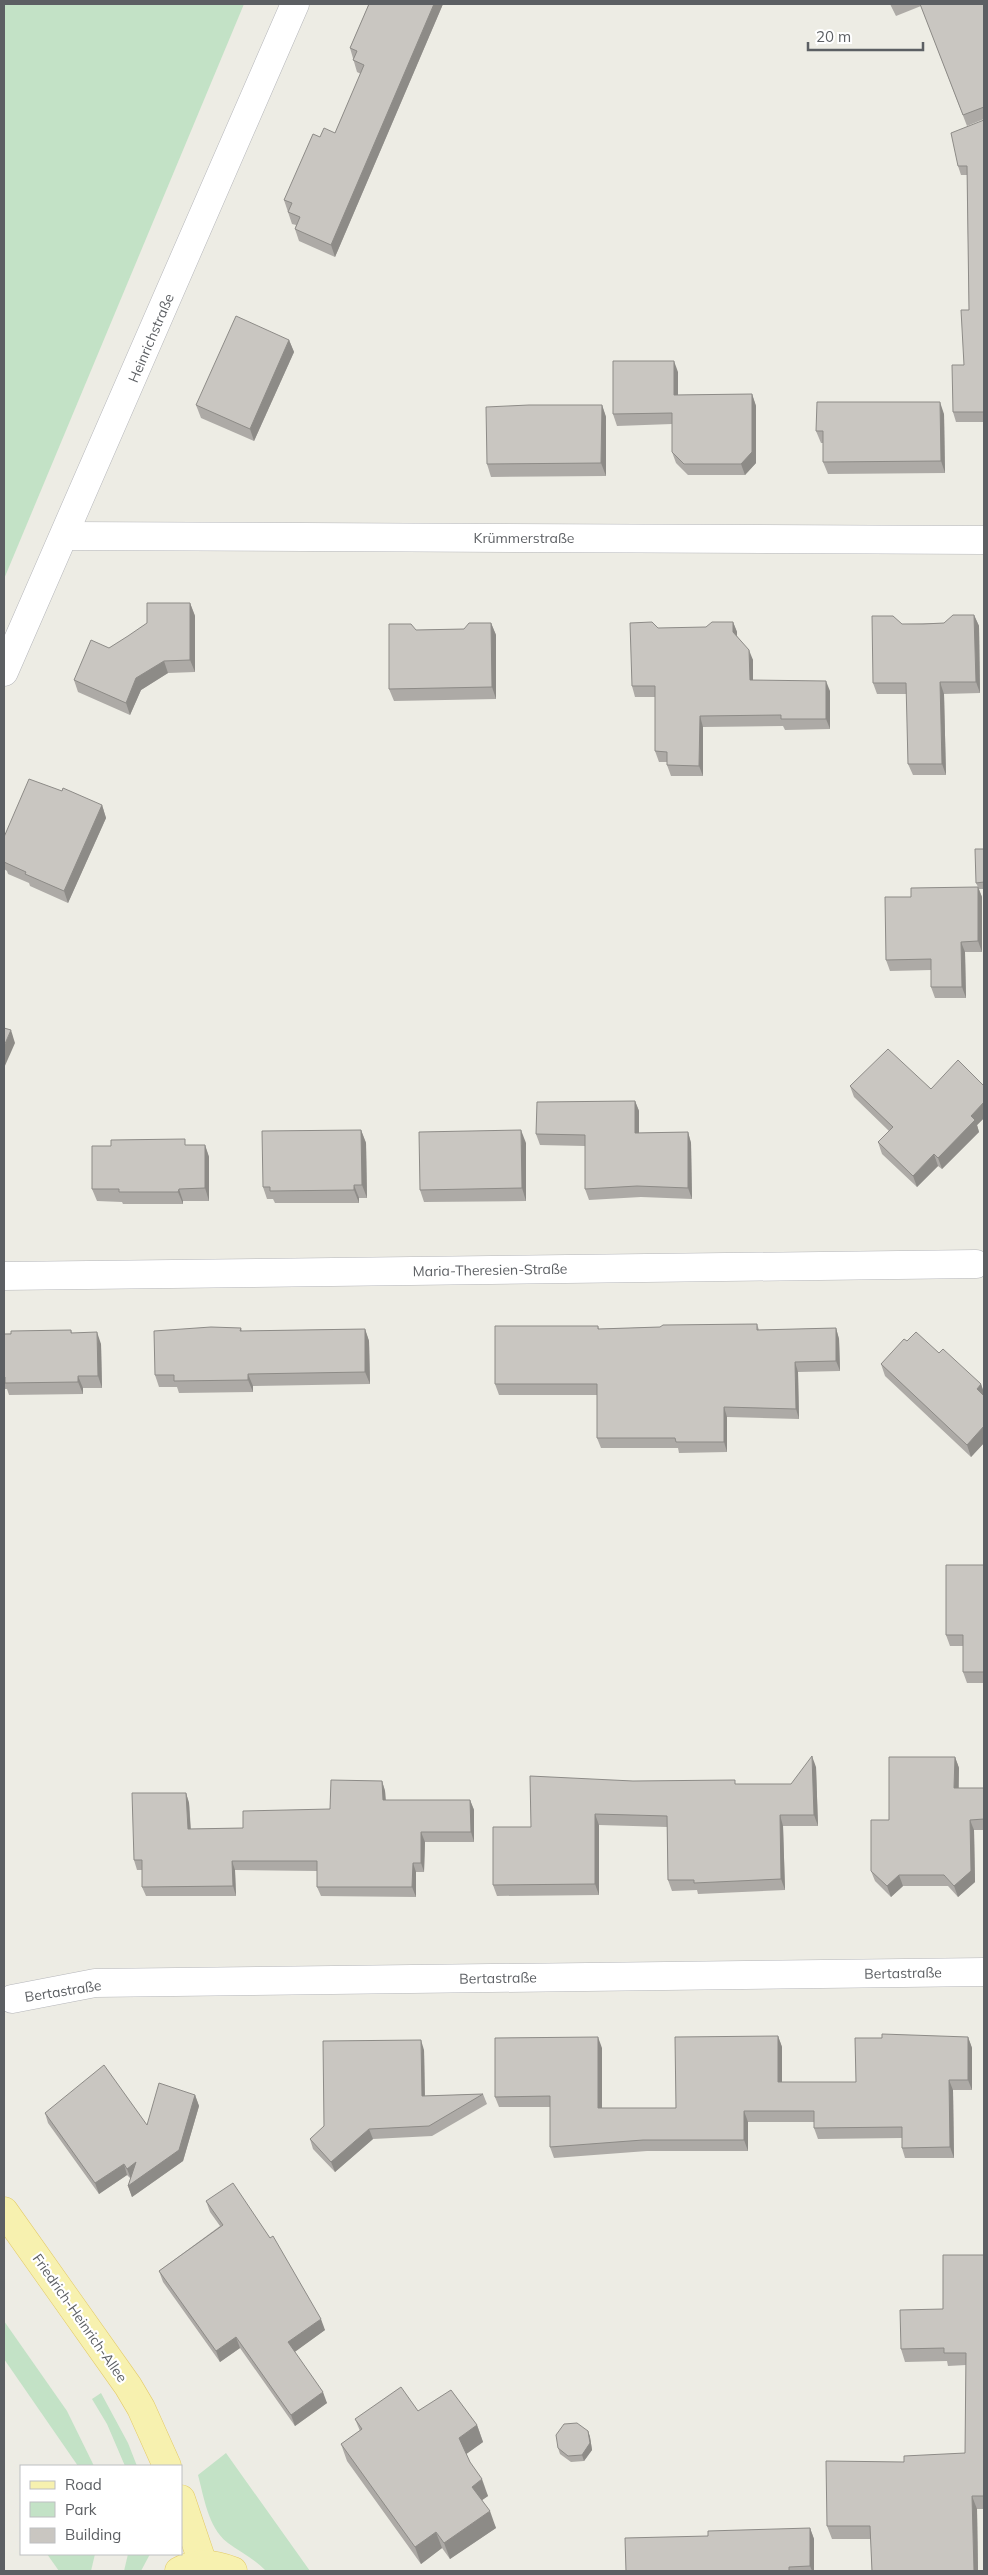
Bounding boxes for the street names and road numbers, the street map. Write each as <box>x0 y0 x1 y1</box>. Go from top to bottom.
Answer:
street label: Heinrichstraße <box>124 291 178 385</box>
street label: Krümmerstraße <box>474 529 574 547</box>
street label: Maria-Theresien-Straße <box>412 1260 568 1280</box>
street label: Bertastraße <box>864 1963 942 1983</box>
street label: Bertastraße <box>459 1968 537 1988</box>
street label: Bertastraße <box>23 1976 103 2006</box>
street label: Friedrich-Heinrich-Allee <box>29 2250 131 2386</box>

